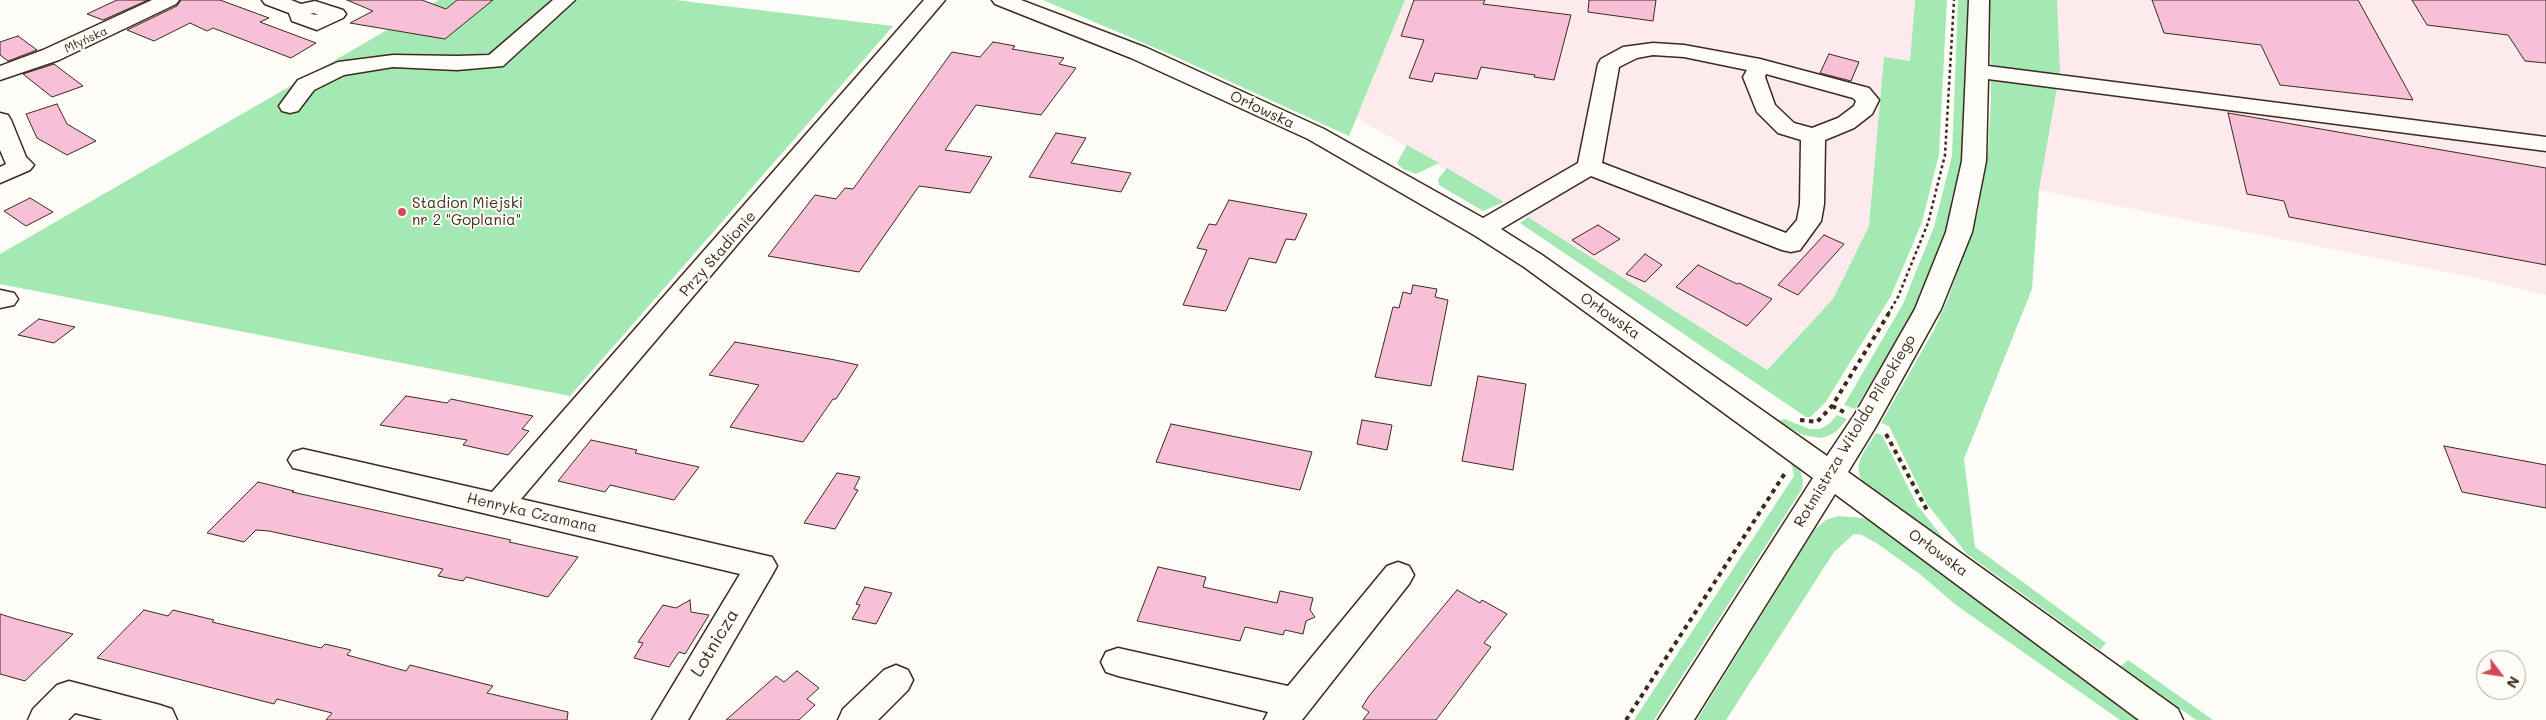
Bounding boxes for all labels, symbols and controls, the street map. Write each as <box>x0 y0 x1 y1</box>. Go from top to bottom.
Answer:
street label: Młyńska <box>62 24 110 56</box>
street label: Orłowska <box>1227 87 1297 133</box>
place label: Stadion Miejski nr 2 "Goplania" <box>412 194 523 229</box>
marker: Stadion Miejski nr 2 "Goplania" <box>396 206 408 218</box>
street label: Przy Stadionie <box>676 208 760 300</box>
street label: Orłowska <box>1576 289 1644 343</box>
street label: Rotmistrza Witolda Pileckiego <box>1790 332 1920 530</box>
street label: Henryka Czamana <box>465 489 599 537</box>
street label: Orłowska <box>1905 525 1971 581</box>
street label: Lotnicza <box>686 605 744 681</box>
north arrow <box>2476 650 2526 700</box>
text: N <box>2503 673 2524 692</box>

